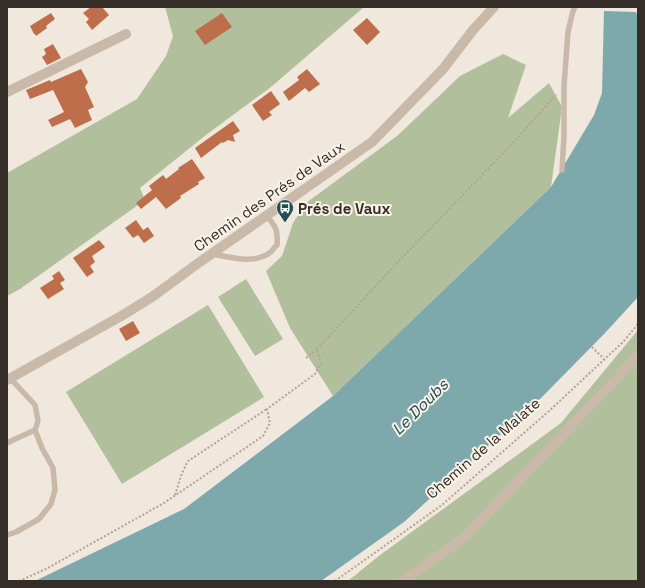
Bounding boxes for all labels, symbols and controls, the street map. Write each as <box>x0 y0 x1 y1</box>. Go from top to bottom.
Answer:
street label: Chemin des Prés de Vaux <box>190 137 348 255</box>
bus stop icon: Prés de Vaux <box>275 198 295 223</box>
place label: Prés de Vaux <box>298 199 390 217</box>
water label: Le Doubs <box>387 374 453 440</box>
street label: Chemin de la Malate <box>422 393 544 503</box>

